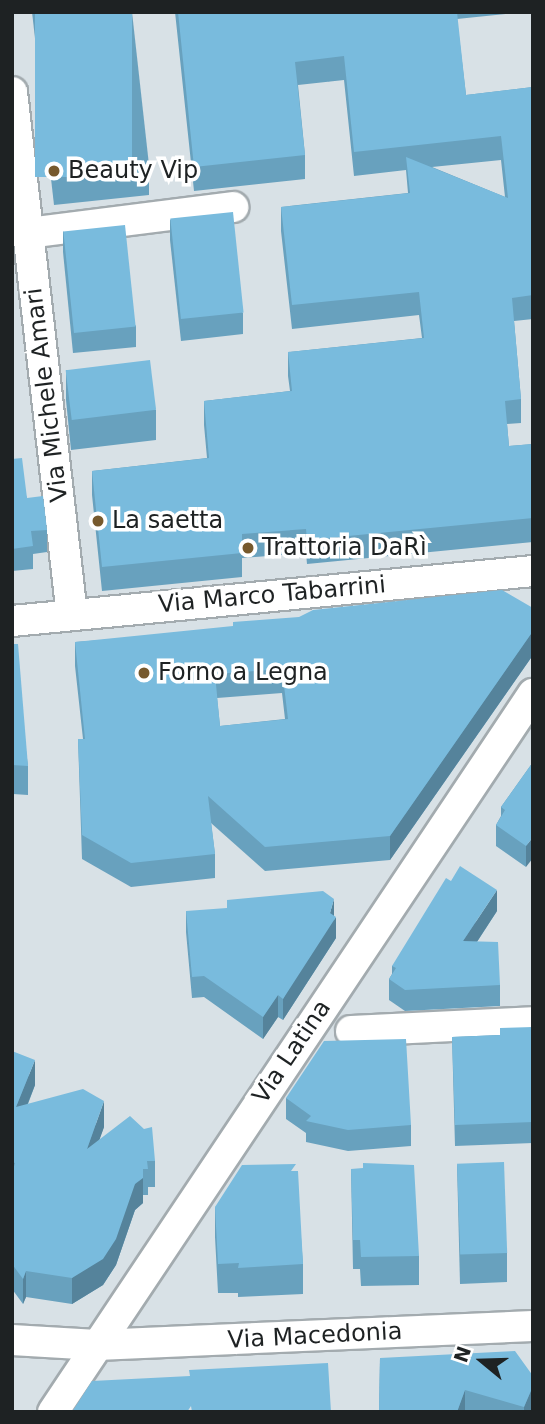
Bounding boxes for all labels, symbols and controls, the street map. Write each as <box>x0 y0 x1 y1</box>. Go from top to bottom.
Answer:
place label: Beauty Vip <box>68 157 198 185</box>
marker: Beauty Vip <box>46 163 62 179</box>
street label: Via Michele Amari <box>20 286 74 504</box>
place label: La saetta <box>112 507 223 535</box>
marker: La saetta <box>90 513 106 529</box>
place label: Trattoria DaRì <box>262 534 427 562</box>
marker: Trattoria DaRì <box>240 540 256 556</box>
street label: Via Marco Tabarrini <box>157 571 387 619</box>
place label: Forno a Legna <box>158 659 328 687</box>
marker: Forno a Legna <box>136 665 152 681</box>
street label: Via Latina <box>247 995 337 1109</box>
street label: Via Macedonia <box>227 1317 403 1355</box>
north arrow <box>447 1326 517 1396</box>
text: N <box>449 1343 475 1365</box>

